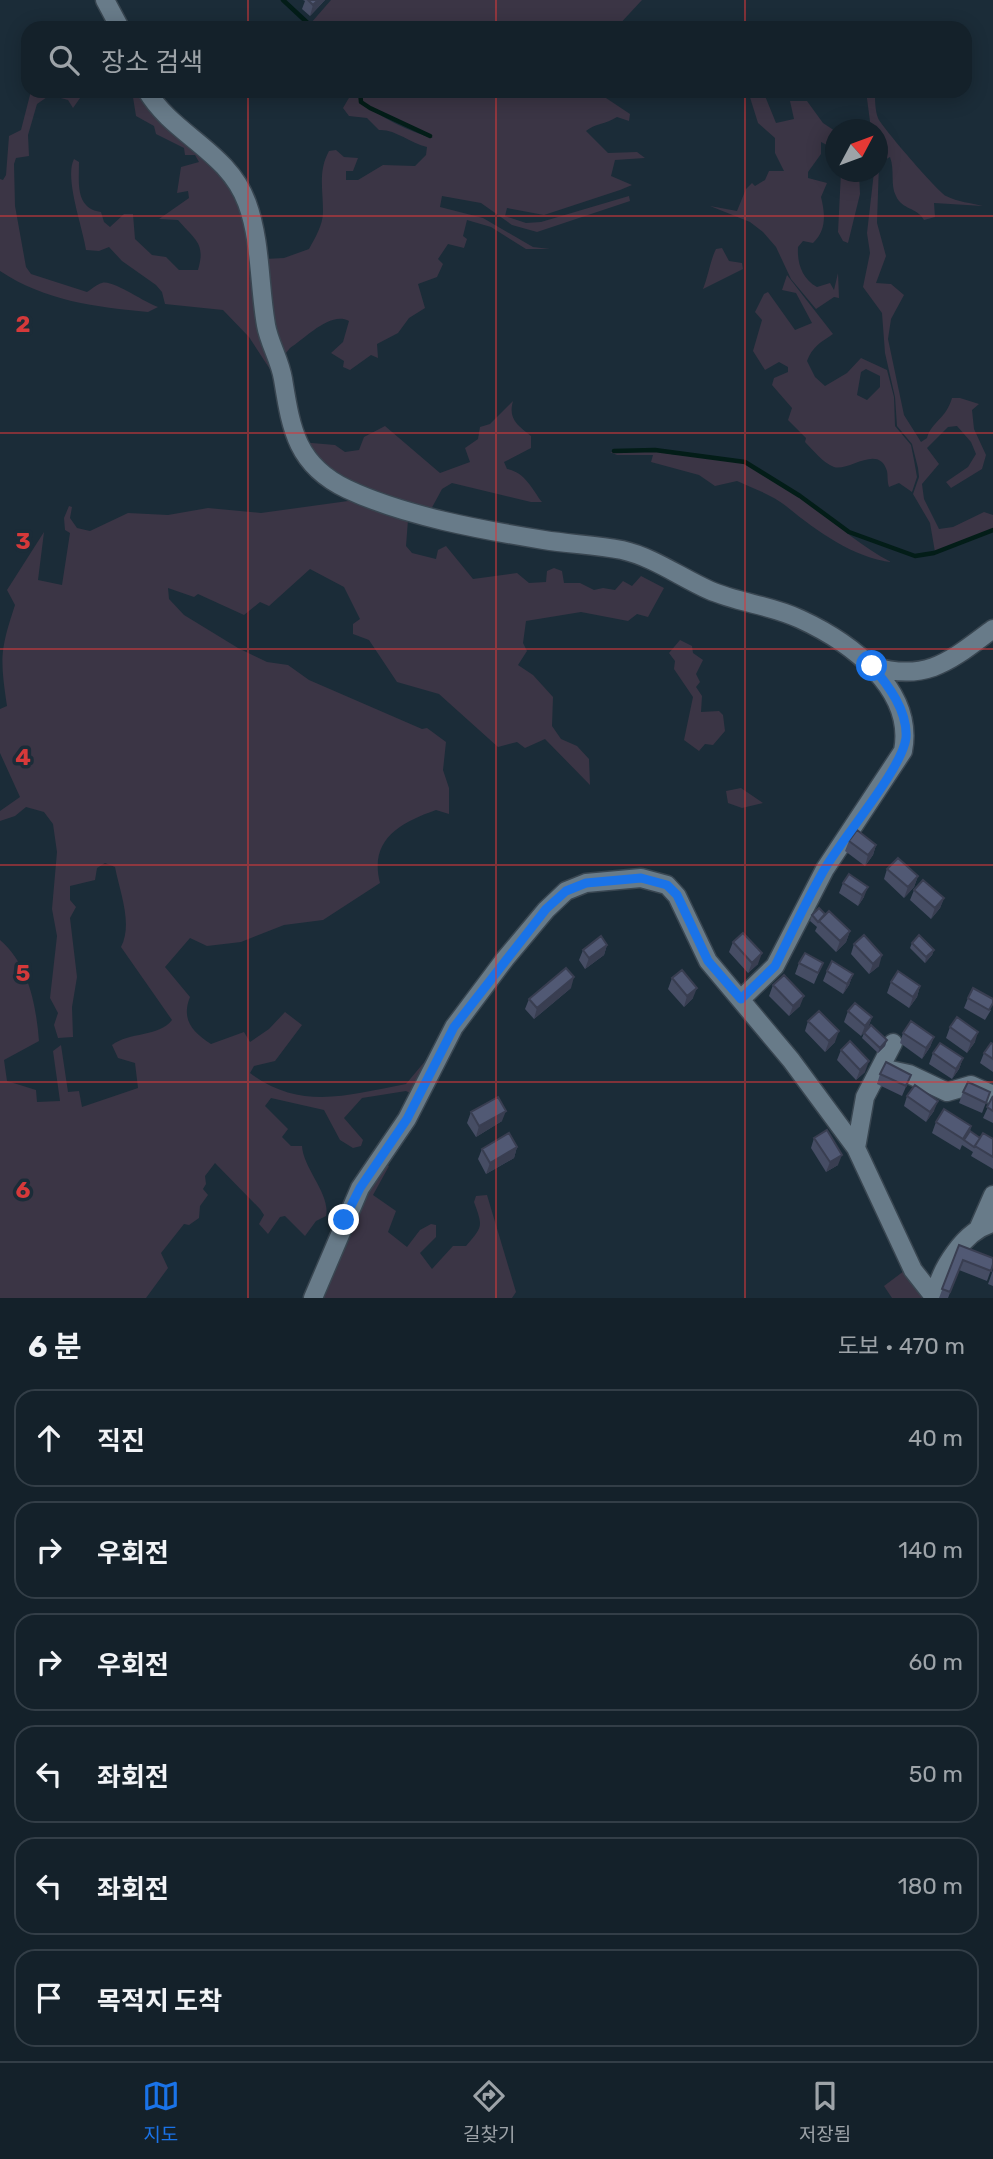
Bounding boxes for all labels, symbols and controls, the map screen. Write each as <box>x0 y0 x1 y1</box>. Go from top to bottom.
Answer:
search box <box>21 21 972 98</box>
icon: search <box>45 41 83 79</box>
text: 장소 검색 <box>101 47 203 78</box>
north arrow <box>825 119 888 182</box>
text: 2 <box>16 310 30 338</box>
text: 3 <box>15 527 31 555</box>
route start <box>856 650 887 681</box>
text: 4 <box>15 743 31 771</box>
text: 5 <box>16 959 31 987</box>
text: 6 <box>16 1176 31 1204</box>
route end <box>328 1204 359 1235</box>
text: 6 분 <box>28 1329 82 1365</box>
text: 도보 · 470 m <box>837 1332 965 1360</box>
icon: ahead <box>30 1419 68 1457</box>
text: 40 m <box>908 1424 963 1452</box>
text: 직진 <box>97 1426 145 1457</box>
icon: right <box>30 1531 68 1569</box>
text: 140 m <box>898 1536 963 1564</box>
text: 우회전 <box>97 1538 169 1569</box>
icon: right <box>30 1643 68 1681</box>
text: 60 m <box>908 1648 963 1676</box>
text: 우회전 <box>97 1650 169 1681</box>
icon: left <box>30 1755 68 1793</box>
text: 50 m <box>909 1760 963 1788</box>
text: 좌회전 <box>97 1762 169 1793</box>
icon: left <box>30 1867 68 1905</box>
text: 180 m <box>898 1872 963 1900</box>
text: 좌회전 <box>97 1874 169 1905</box>
icon: arrive <box>30 1979 68 2017</box>
text: 목적지 도착 <box>97 1986 222 2017</box>
tab: 지도 <box>142 2077 180 2146</box>
tab: 길찾기 <box>463 2077 515 2146</box>
tab: 저장됨 <box>799 2077 851 2146</box>

